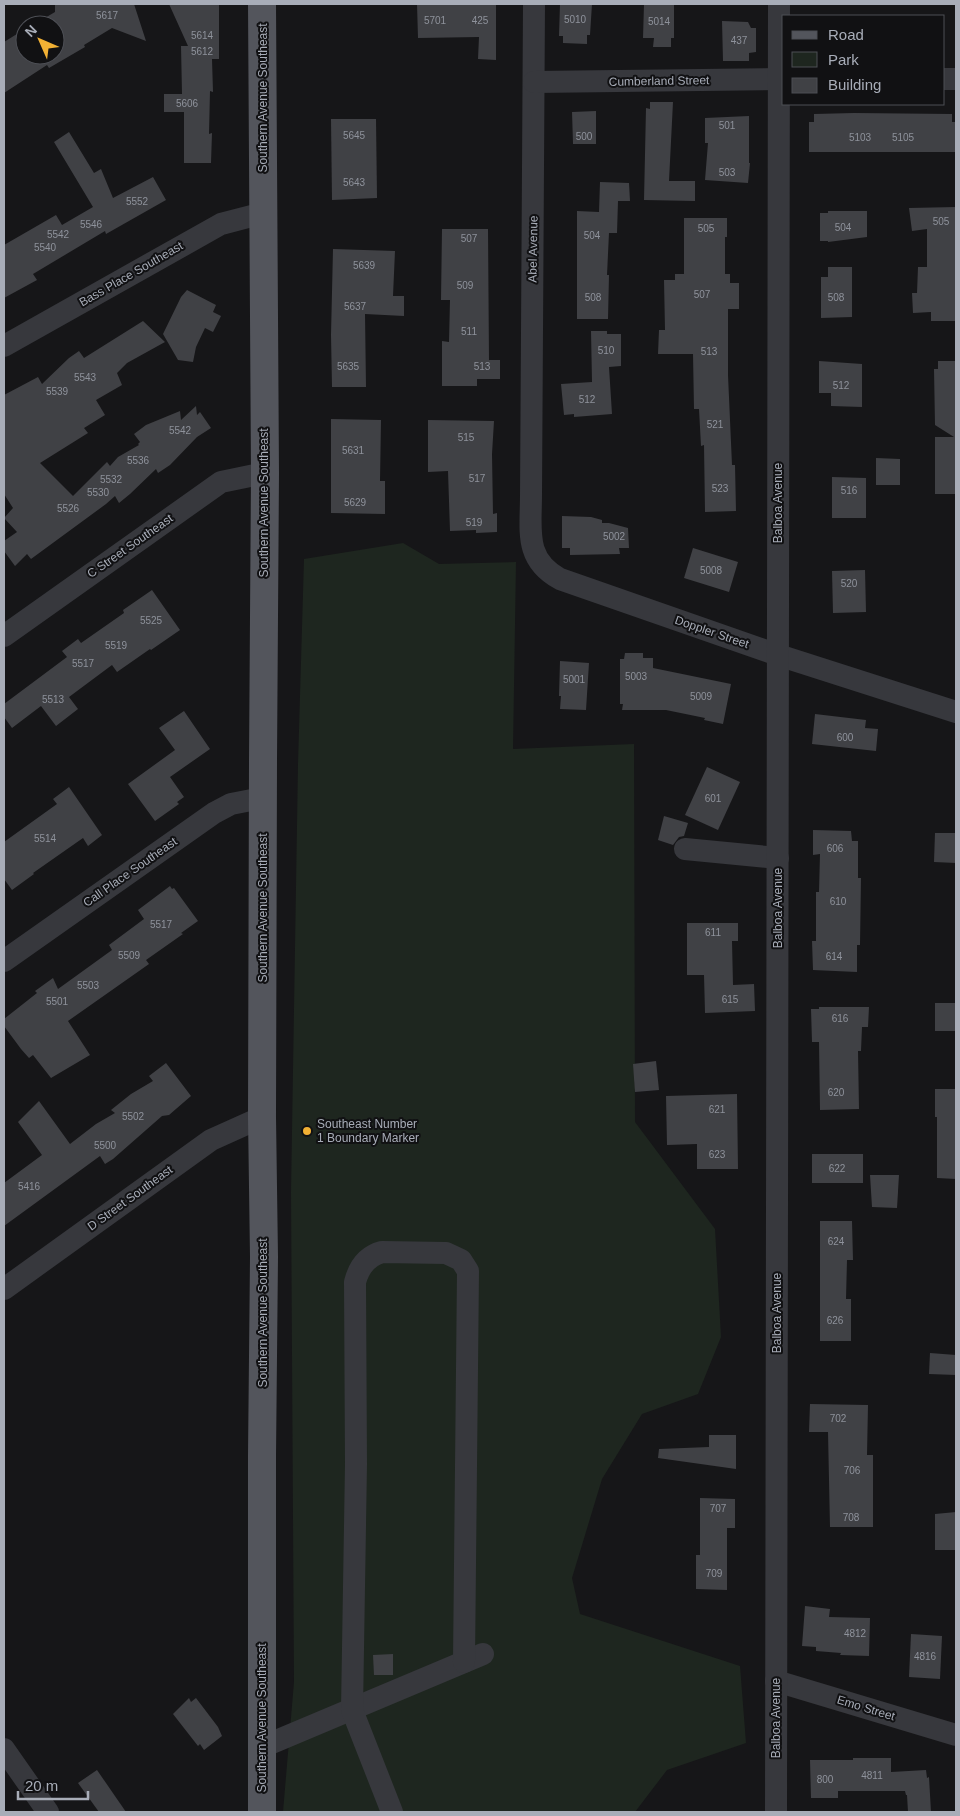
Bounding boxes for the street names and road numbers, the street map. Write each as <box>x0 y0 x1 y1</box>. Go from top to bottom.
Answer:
street label: Southern Avenue Southeast <box>256 23 270 173</box>
street label: Cumberland Street <box>609 73 710 89</box>
street label: Abel Avenue <box>525 215 541 283</box>
street label: Bass Place Southeast <box>77 238 186 309</box>
street label: Southern Avenue Southeast <box>257 428 271 578</box>
street label: Balboa Avenue <box>771 462 785 543</box>
street label: C Street Southeast <box>84 511 176 581</box>
street label: Doppler Street <box>673 613 751 651</box>
street label: Southern Avenue Southeast <box>256 833 270 983</box>
street label: Call Place Southeast <box>80 834 180 910</box>
street label: Balboa Avenue <box>771 867 785 948</box>
street label: D Street Southeast <box>85 1162 176 1233</box>
street label: Southern Avenue Southeast <box>256 1238 270 1388</box>
street label: Balboa Avenue <box>770 1272 784 1353</box>
street label: Southern Avenue Southeast <box>255 1643 269 1793</box>
street label: Balboa Avenue <box>769 1677 783 1758</box>
street label: Emo Street <box>835 1693 897 1724</box>

